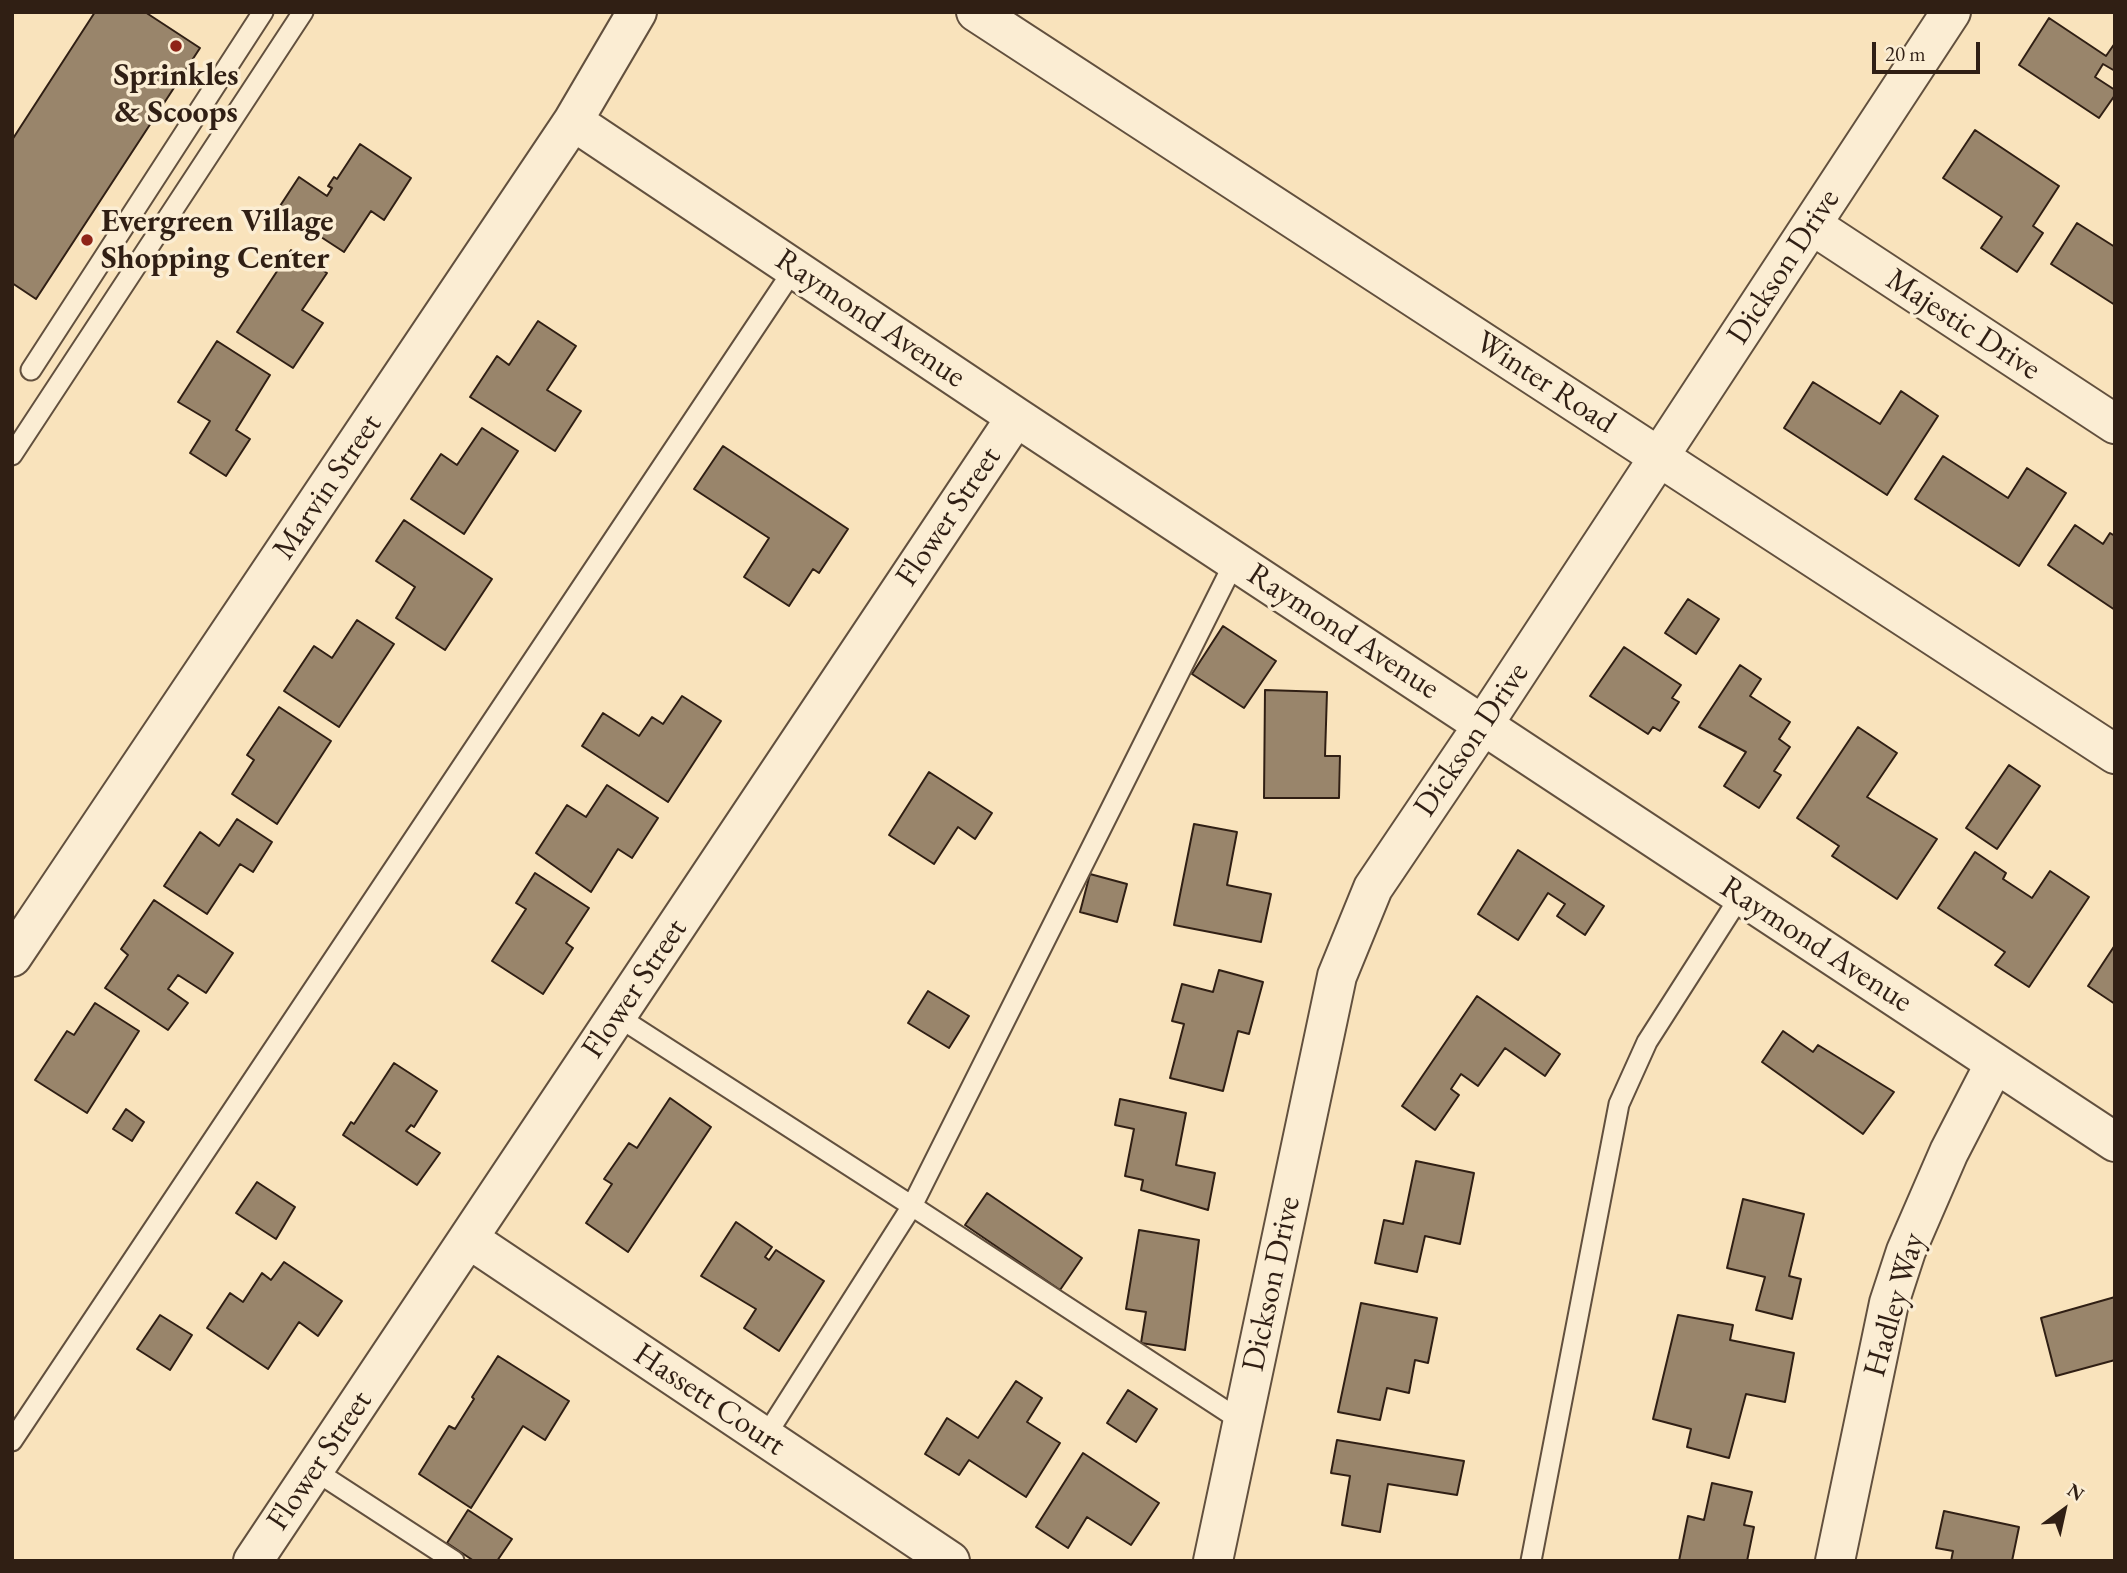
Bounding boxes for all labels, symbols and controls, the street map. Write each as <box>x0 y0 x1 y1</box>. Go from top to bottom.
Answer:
scale bar <box>1875 28 1983 72</box>
marker: Sprinkles & Scoops <box>168 38 184 54</box>
text: 20 m <box>1885 40 1926 67</box>
place label: Sprinkles & Scoops <box>113 57 239 132</box>
street label: Dickson Drive <box>1719 182 1849 352</box>
place label: Evergreen Village Shopping Center <box>101 203 334 278</box>
marker: Evergreen Village Shopping Center <box>79 232 95 248</box>
street label: Raymond Avenue <box>768 241 972 397</box>
street label: Majestic Drive <box>1879 261 2047 389</box>
street label: Winter Road <box>1467 323 1623 443</box>
street label: Marvin Street <box>265 407 391 567</box>
street label: Flower Street <box>888 440 1010 594</box>
street label: Raymond Avenue <box>1240 556 1446 708</box>
street label: Dickson Drive <box>1406 656 1538 824</box>
street label: Raymond Avenue <box>1713 869 1919 1021</box>
street label: Flower Street <box>574 912 696 1066</box>
street label: Dickson Drive <box>1235 1193 1309 1375</box>
street label: Hadley Way <box>1856 1229 1934 1381</box>
street label: Hassett Court <box>626 1335 792 1465</box>
street label: Flower Street <box>259 1384 381 1538</box>
north arrow <box>2029 1475 2099 1545</box>
text: N <box>2062 1477 2089 1507</box>

